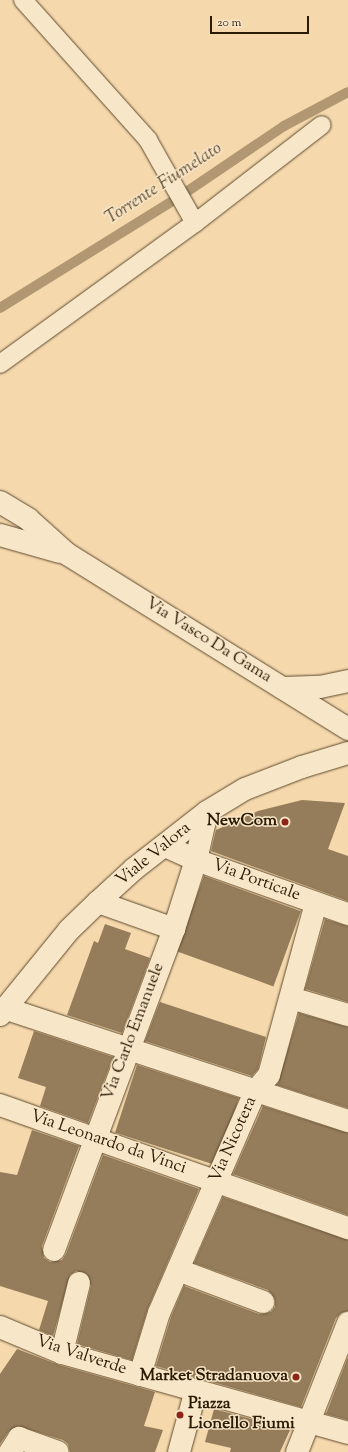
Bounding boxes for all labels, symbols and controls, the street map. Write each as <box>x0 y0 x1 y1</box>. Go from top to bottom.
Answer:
scale bar <box>212 8 311 34</box>
text: 20 m <box>217 14 241 32</box>
water label: Torrente Fiumelato <box>102 138 226 230</box>
street label: Via Vasco Da Gama <box>141 594 275 688</box>
place label: NewCom <box>207 812 277 832</box>
marker: NewCom <box>280 817 290 827</box>
street label: Viale Valora <box>113 819 195 891</box>
street label: Via Porticale <box>209 856 303 906</box>
street label: Via Carlo Emanuele <box>98 960 170 1104</box>
street label: Via Nicotera <box>206 1094 262 1186</box>
street label: Via Leonardo da Vinci <box>27 1107 189 1179</box>
street label: Via Valverde <box>33 1332 129 1380</box>
place label: Market Stradanuova <box>140 1367 288 1387</box>
marker: Market Stradanuova <box>291 1372 301 1382</box>
place label: Piazza Lionello Fiumi <box>188 1395 295 1435</box>
marker: Piazza Lionello Fiumi <box>175 1410 185 1420</box>

